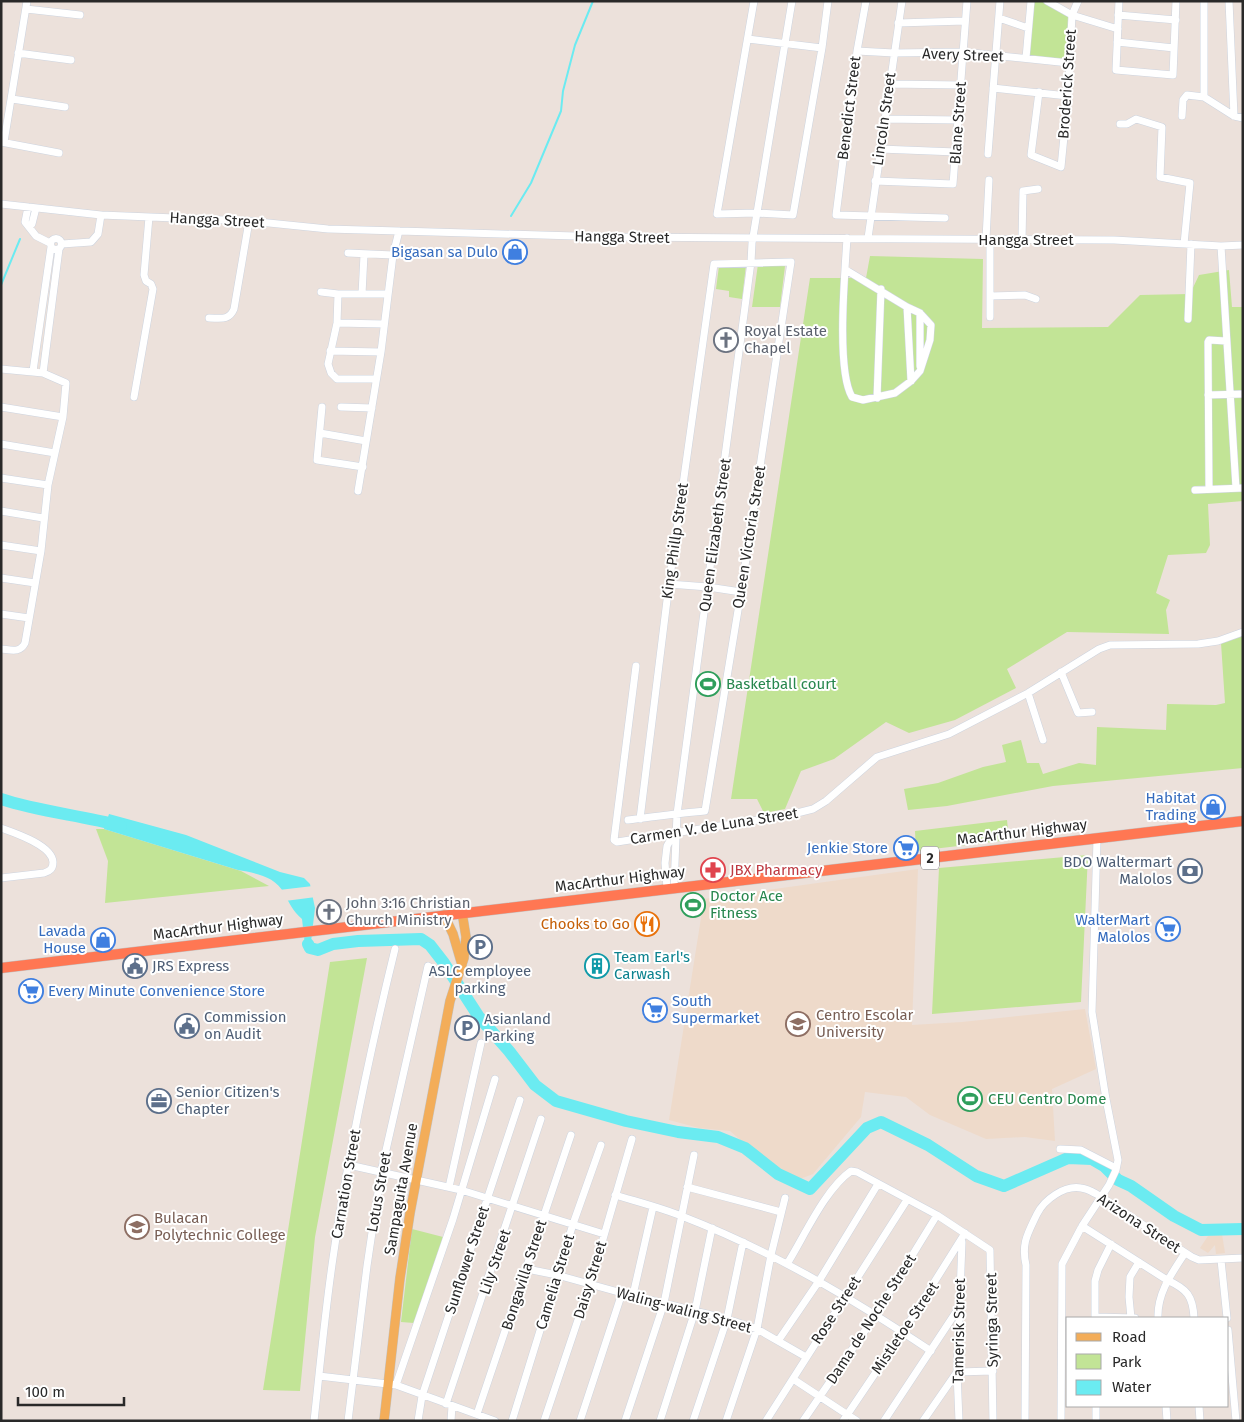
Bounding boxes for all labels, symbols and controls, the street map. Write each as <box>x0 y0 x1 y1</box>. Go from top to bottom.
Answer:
street label: Broderick Street <box>1054 28 1080 139</box>
street label: Avery Street <box>922 45 1005 65</box>
street label: Benedict Street <box>834 54 864 161</box>
street label: Lincoln Street <box>869 71 900 167</box>
street label: Blane Street <box>946 80 970 165</box>
street label: Hangga Street <box>169 209 266 232</box>
street label: Hangga Street <box>574 227 670 247</box>
street label: Hangga Street <box>978 231 1074 249</box>
shop icon: Bigasan sa Dulo <box>502 239 528 265</box>
place label: Bigasan sa Dulo <box>391 243 498 261</box>
place label: Royal Estate Chapel <box>744 322 827 357</box>
church icon: Royal Estate Chapel <box>713 327 739 353</box>
street label: Queen Elizabeth Street <box>695 456 735 613</box>
street label: Queen Victoria Street <box>729 464 769 610</box>
street label: King Phillp Street <box>658 481 692 600</box>
sports icon: Basketball court <box>695 671 721 697</box>
place label: Basketball court <box>726 675 837 693</box>
place label: Habitat Trading <box>1145 789 1197 824</box>
shop icon: Habitat Trading <box>1200 794 1226 820</box>
street label: Carmen V. de Luna Street <box>629 804 800 848</box>
street label: MacArthur Highway <box>956 815 1089 849</box>
supermarket icon: Jenkie Store <box>893 835 919 861</box>
place label: Jenkie Store <box>807 839 888 857</box>
road number: 2 <box>921 846 939 870</box>
place label: BDO Waltermart Malolos <box>1063 853 1173 888</box>
pharmacy icon: JBX Pharmacy <box>700 857 726 883</box>
bank icon: BDO Waltermart Malolos <box>1177 858 1203 884</box>
place label: JBX Pharmacy <box>730 861 823 879</box>
street label: MacArthur Highway <box>554 862 687 896</box>
place label: Doctor Ace Fitness <box>710 887 783 922</box>
sports icon: Doctor Ace Fitness <box>680 892 706 918</box>
place label: John 3:16 Christian Church Ministry <box>346 894 471 929</box>
church icon: John 3:16 Christian Church Ministry <box>316 899 342 925</box>
street label: MacArthur Highway <box>152 910 285 944</box>
restaurant icon: Chooks to Go <box>634 911 660 937</box>
place label: WalterMart Malolos <box>1075 911 1151 946</box>
place label: Chooks to Go <box>541 915 630 933</box>
supermarket icon: WalterMart Malolos <box>1155 916 1181 942</box>
place label: Lavada House <box>38 922 86 957</box>
shop icon: Lavada House <box>90 927 116 953</box>
parking icon: ASLC employee parking <box>467 934 493 960</box>
place label: Team Earl's Carwash <box>614 948 690 983</box>
public building icon: JRS Express <box>122 953 148 979</box>
building icon: Team Earl's Carwash <box>584 953 610 979</box>
place label: JRS Express <box>152 957 229 975</box>
place label: ASLC employee parking <box>429 962 531 997</box>
supermarket icon: Every Minute Convenience Store <box>18 978 44 1004</box>
place label: Every Minute Convenience Store <box>48 982 265 1000</box>
place label: South Supermarket <box>672 992 760 1027</box>
supermarket icon: South Supermarket <box>642 997 668 1023</box>
place label: Centro Escolar University <box>816 1006 914 1041</box>
place label: Commission on Audit <box>204 1008 286 1043</box>
place label: Asianland Parking <box>484 1010 551 1045</box>
school or university icon: Centro Escolar University <box>785 1011 811 1037</box>
public building icon: Commission on Audit <box>174 1013 200 1039</box>
parking icon: Asianland Parking <box>454 1015 480 1041</box>
place label: Senior Citizen's Chapter <box>176 1083 280 1118</box>
sports icon: CEU Centro Dome <box>957 1086 983 1112</box>
office icon: Senior Citizen's Chapter <box>146 1088 172 1114</box>
place label: CEU Centro Dome <box>988 1090 1106 1108</box>
street label: Sampaguita Avenue <box>381 1122 421 1256</box>
street label: Carnation Street <box>327 1127 365 1240</box>
street label: Lotus Street <box>363 1150 395 1234</box>
street label: Arizona Street <box>1094 1189 1184 1257</box>
street label: Sunflower Street <box>441 1203 493 1316</box>
place label: Bulacan Polytechnic College <box>154 1209 286 1244</box>
school or university icon: Bulacan Polytechnic College <box>124 1214 150 1240</box>
street label: Bongavilla Street <box>498 1217 551 1333</box>
street label: Lily Street <box>475 1226 515 1297</box>
street label: Camelia Street <box>532 1232 578 1332</box>
street label: Daisy Street <box>570 1238 611 1321</box>
street label: Dama de Noche Street <box>822 1250 920 1387</box>
street label: Rose Street <box>807 1272 865 1347</box>
street label: Syringa Street <box>982 1272 1002 1367</box>
street label: Tamerisk Street <box>949 1277 969 1384</box>
street label: Mistletoe Street <box>867 1278 943 1378</box>
street label: Waling-waling Street <box>614 1283 754 1337</box>
legend <box>1066 1317 1229 1407</box>
text: Road <box>1112 1328 1147 1346</box>
text: Park <box>1112 1353 1142 1371</box>
scale bar <box>18 1374 124 1406</box>
text: Water <box>1112 1378 1151 1396</box>
text: 100 m <box>25 1383 65 1401</box>

